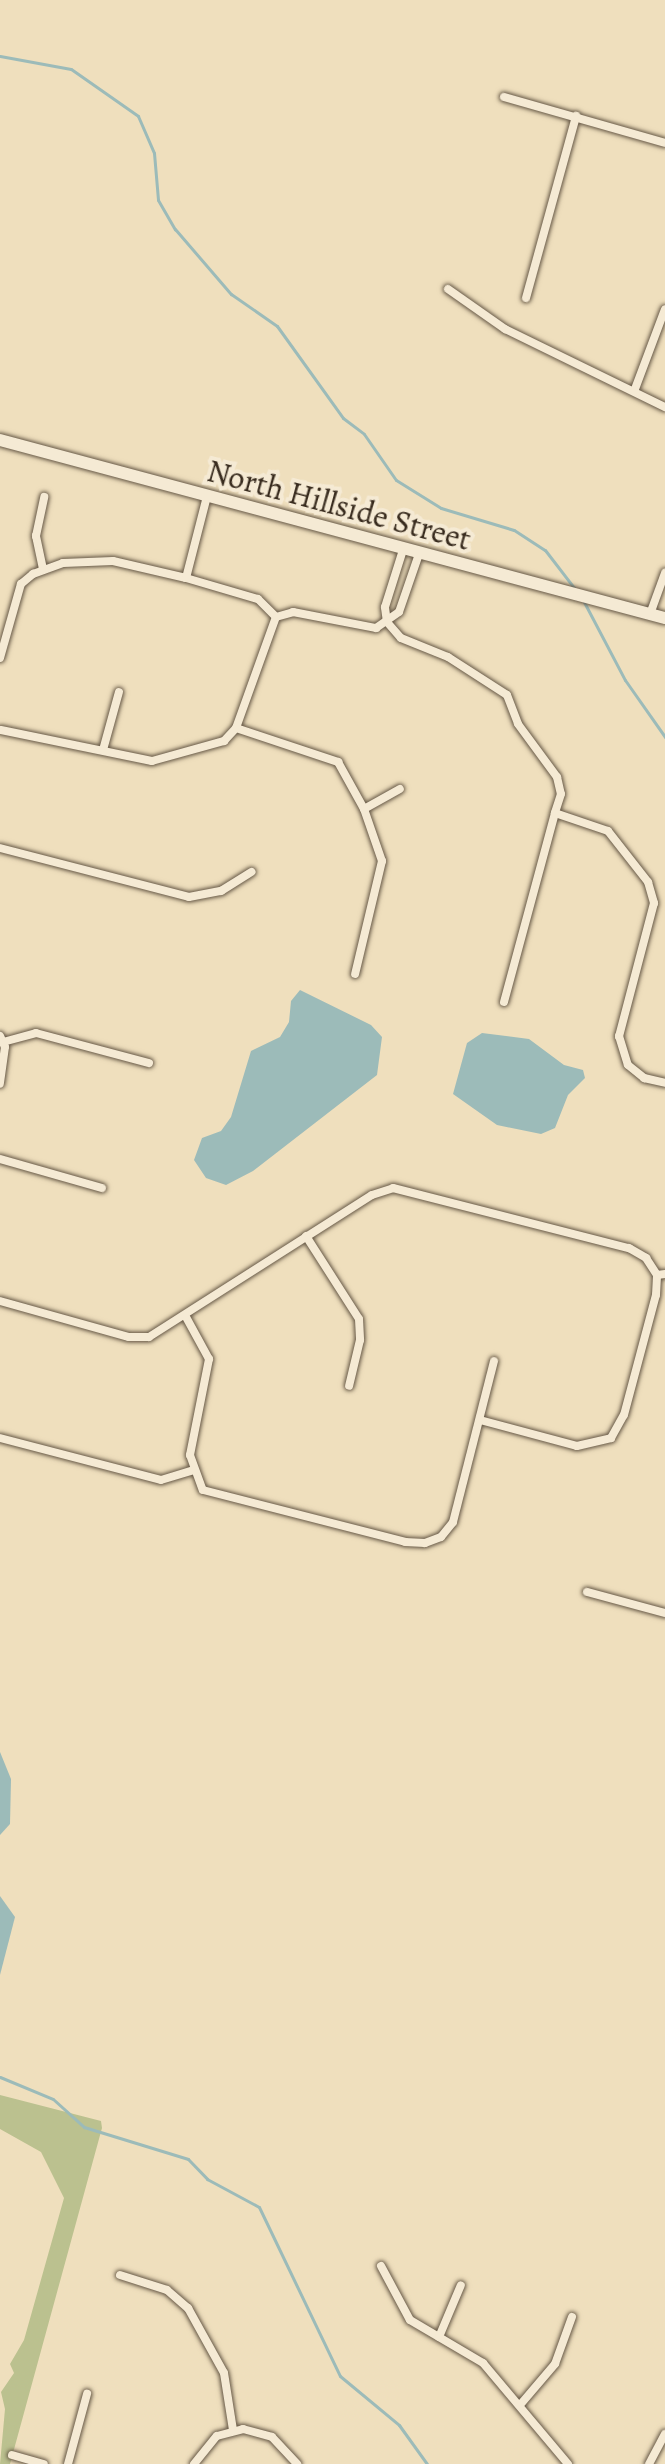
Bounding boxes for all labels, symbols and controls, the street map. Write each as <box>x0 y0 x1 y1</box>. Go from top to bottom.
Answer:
street label: North Hillside Street <box>203 451 475 559</box>

